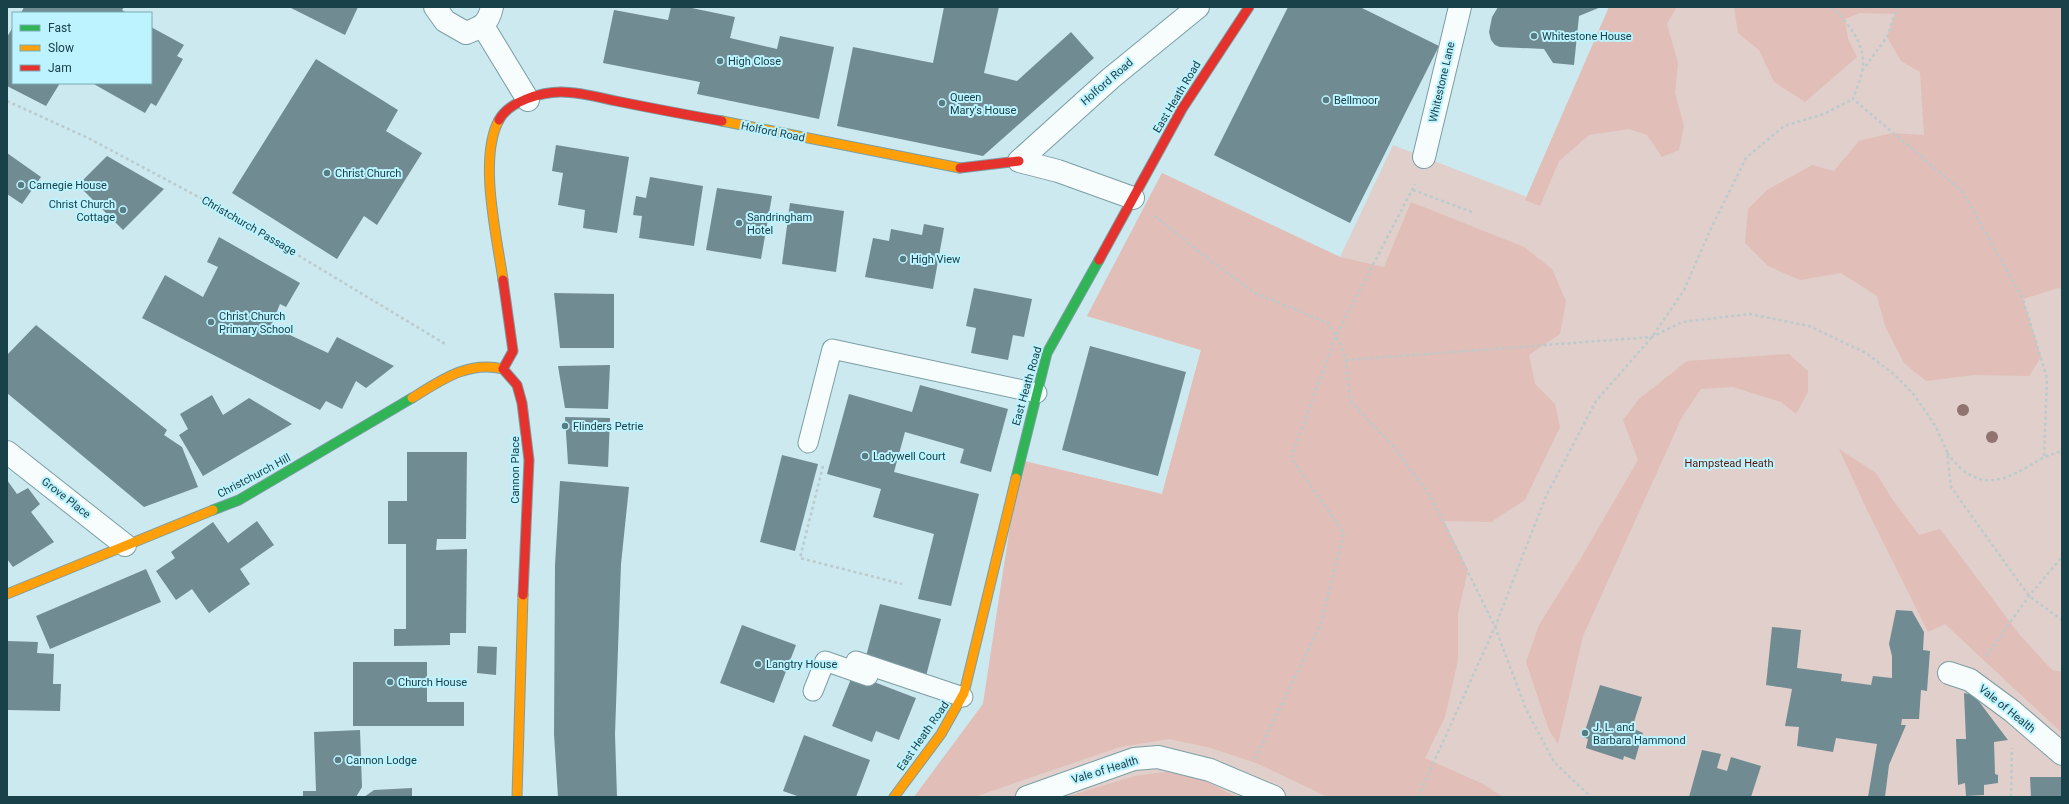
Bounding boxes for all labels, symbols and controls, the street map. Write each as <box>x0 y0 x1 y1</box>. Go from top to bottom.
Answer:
legend <box>12 12 152 84</box>
text: Fast <box>48 21 71 35</box>
place label: Whitestone House <box>1542 30 1632 43</box>
marker: Whitestone House <box>1529 31 1539 41</box>
text: Slow <box>48 41 74 55</box>
street label: Whitestone Lane <box>1426 41 1458 123</box>
place label: High Close <box>728 55 781 68</box>
marker: High Close <box>715 56 725 66</box>
street label: Holford Road <box>1078 56 1136 108</box>
street label: East Heath Road <box>1150 59 1204 135</box>
text: Jam <box>48 61 72 75</box>
place label: Queen Mary's House <box>950 91 1016 117</box>
place label: Bellmoor <box>1334 94 1378 107</box>
marker: Bellmoor <box>1321 95 1331 105</box>
marker: Queen Mary's House <box>937 98 947 108</box>
street label: Holford Road <box>740 119 806 145</box>
place label: Christ Church <box>335 167 401 180</box>
marker: Christ Church <box>322 168 332 178</box>
place label: Carnegie House <box>29 179 107 192</box>
marker: Carnegie House <box>16 180 26 190</box>
street label: Christchurch Passage <box>199 194 299 258</box>
place label: Christ Church Cottage <box>49 198 115 224</box>
marker: Christ Church Cottage <box>118 205 128 215</box>
place label: Sandringham Hotel <box>747 211 812 237</box>
marker: Sandringham Hotel <box>734 218 744 228</box>
place label: High View <box>911 253 961 266</box>
marker: High View <box>898 254 908 264</box>
place label: Christ Church Primary School <box>219 310 293 336</box>
marker: Christ Church Primary School <box>206 317 216 327</box>
street label: East Heath Road <box>1010 345 1044 427</box>
place label: Flinders Petrie <box>573 420 643 433</box>
marker: Flinders Petrie <box>560 421 570 431</box>
street label: Cannon Place <box>509 436 522 504</box>
place label: Ladywell Court <box>873 450 946 463</box>
street label: Christchurch Hill <box>215 451 293 501</box>
marker: Ladywell Court <box>860 451 870 461</box>
park label: Hampstead Heath <box>1685 457 1774 470</box>
street label: Grove Place <box>39 475 93 521</box>
place label: Langtry House <box>766 658 837 671</box>
marker: Langtry House <box>753 659 763 669</box>
place label: Church House <box>398 676 467 689</box>
marker: Church House <box>385 677 395 687</box>
street label: Vale of Health <box>1976 682 2038 736</box>
street label: East Heath Road <box>894 699 952 773</box>
place label: J. L. and Barbara Hammond <box>1593 721 1686 747</box>
marker: J. L. and Barbara Hammond <box>1580 728 1590 738</box>
place label: Cannon Lodge <box>346 754 417 767</box>
street label: Vale of Health <box>1070 754 1140 786</box>
marker: Cannon Lodge <box>333 755 343 765</box>

